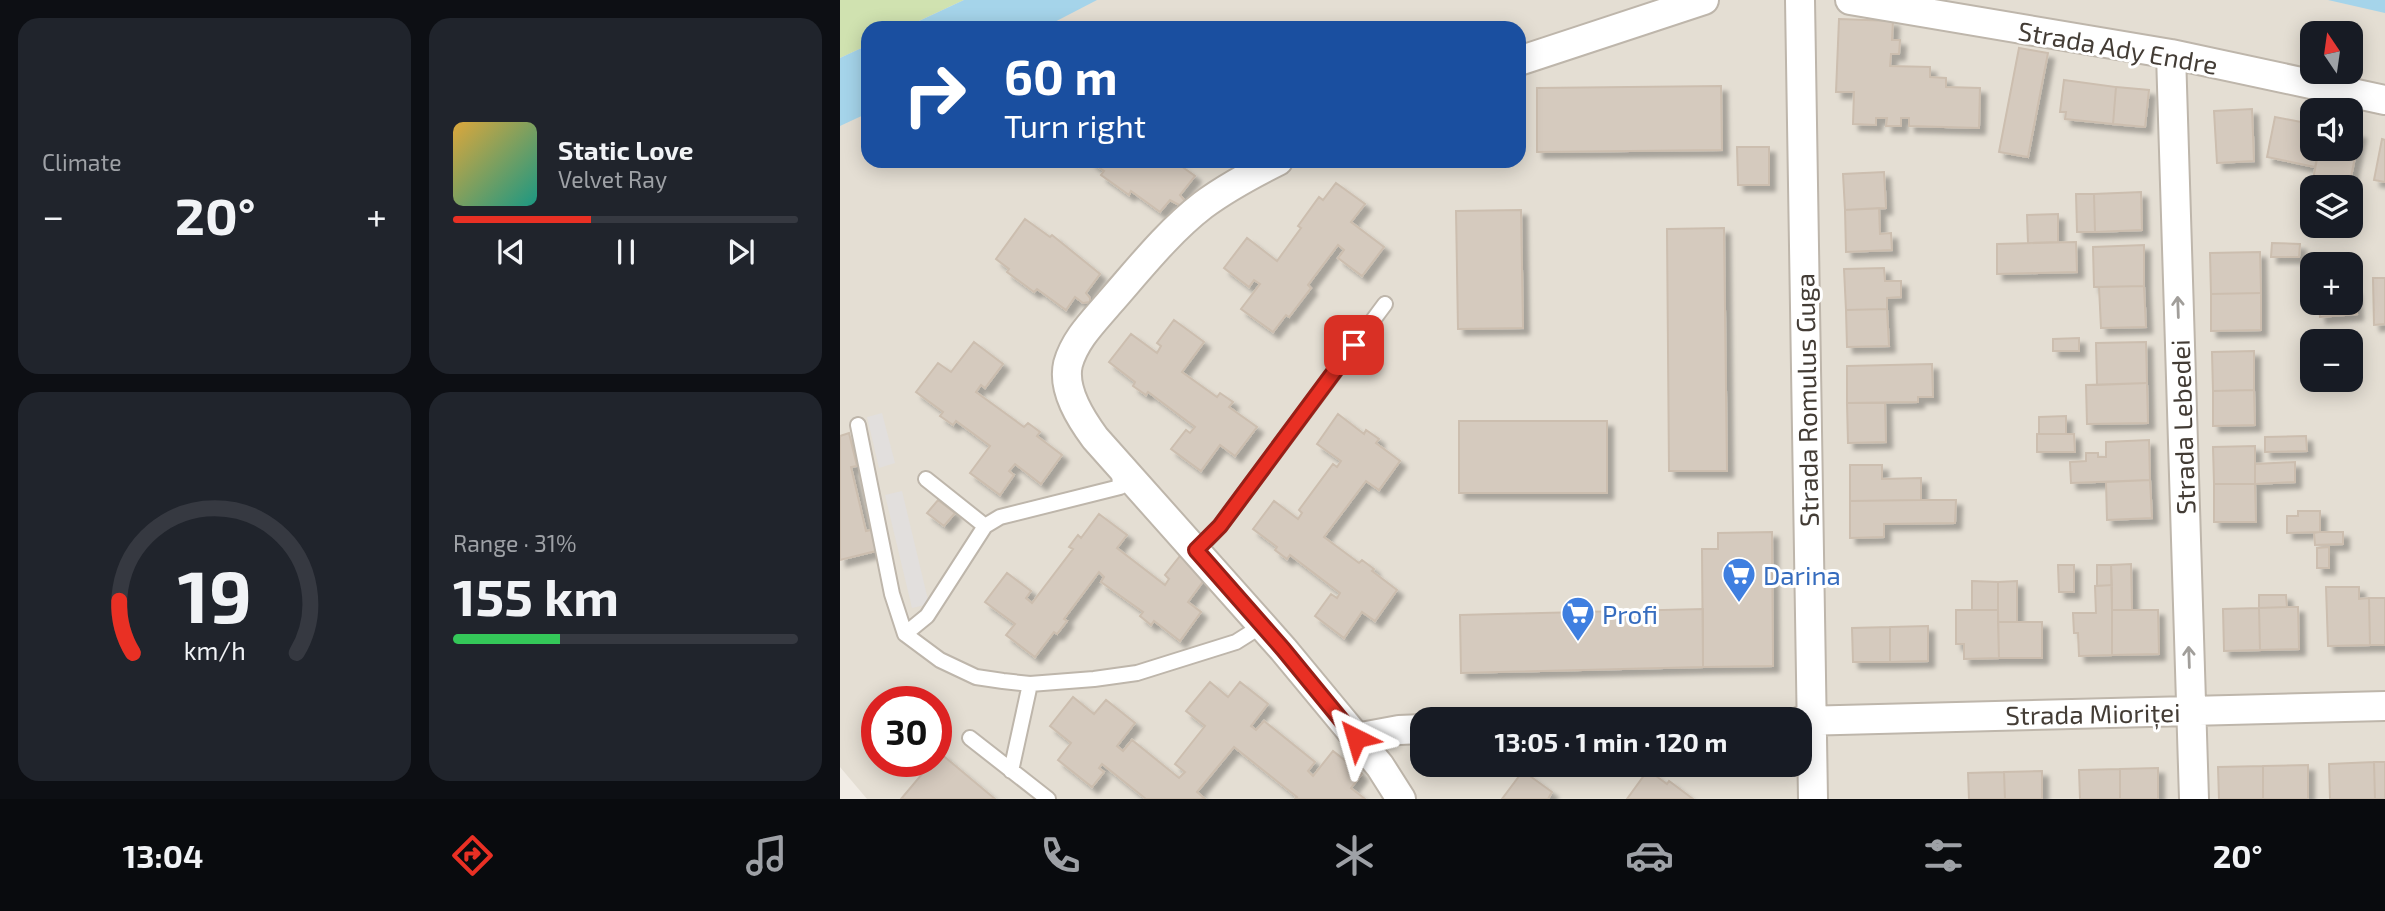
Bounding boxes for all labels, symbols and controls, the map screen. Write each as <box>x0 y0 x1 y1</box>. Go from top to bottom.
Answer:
street label: Strada Ady Endre <box>2016 14 2220 80</box>
north arrow <box>2300 21 2362 84</box>
map controls <box>2300 21 2363 392</box>
text: 60 m <box>1004 46 1118 105</box>
icon: right <box>889 49 980 140</box>
button: sound <box>2300 98 2363 161</box>
text: Turn right <box>1004 106 1146 144</box>
text: Static Love <box>558 134 694 165</box>
text: Climate <box>42 148 122 176</box>
text: Velvet Ray <box>558 165 667 193</box>
button: layers <box>2300 175 2363 238</box>
text: 20° <box>175 183 256 245</box>
text: − <box>42 192 64 238</box>
text: + <box>366 192 387 238</box>
icon: previous <box>492 233 530 271</box>
icon: pause <box>607 233 645 271</box>
icon: next <box>722 233 760 271</box>
button: + <box>2300 252 2363 315</box>
street label: Strada Romulus Guga <box>1788 273 1824 527</box>
one-way arrow <box>2172 296 2185 319</box>
pin <box>1324 315 1384 375</box>
icon: arrive <box>1335 326 1373 364</box>
button: − <box>2300 329 2363 392</box>
street label: Strada Lebedei <box>2163 339 2201 515</box>
text: Range · 31% <box>453 529 577 557</box>
text: 19 <box>177 550 252 638</box>
supermarket icon: Darina <box>1720 555 1758 604</box>
place label: Darina <box>1763 559 1841 590</box>
text: 155 km <box>453 564 619 626</box>
supermarket icon: Profi <box>1559 594 1597 643</box>
place label: Profi <box>1602 598 1658 629</box>
text: km/h <box>183 634 246 664</box>
one-way arrow <box>2183 646 2196 669</box>
speed limit sign: 30 <box>861 686 952 777</box>
street label: Strada Mioriței <box>2005 696 2181 732</box>
position arrow <box>1319 701 1393 775</box>
text: 13:05 · 1 min · 120 m <box>1495 726 1727 757</box>
icon: directions <box>448 831 497 880</box>
icon: music <box>742 831 791 880</box>
icon: phone <box>1036 831 1085 880</box>
icon: climate <box>1330 831 1379 880</box>
icon: car <box>1625 831 1674 880</box>
icon: filters <box>1919 831 1968 880</box>
text: 13:04 <box>123 836 203 874</box>
text: 20° <box>2213 836 2262 874</box>

